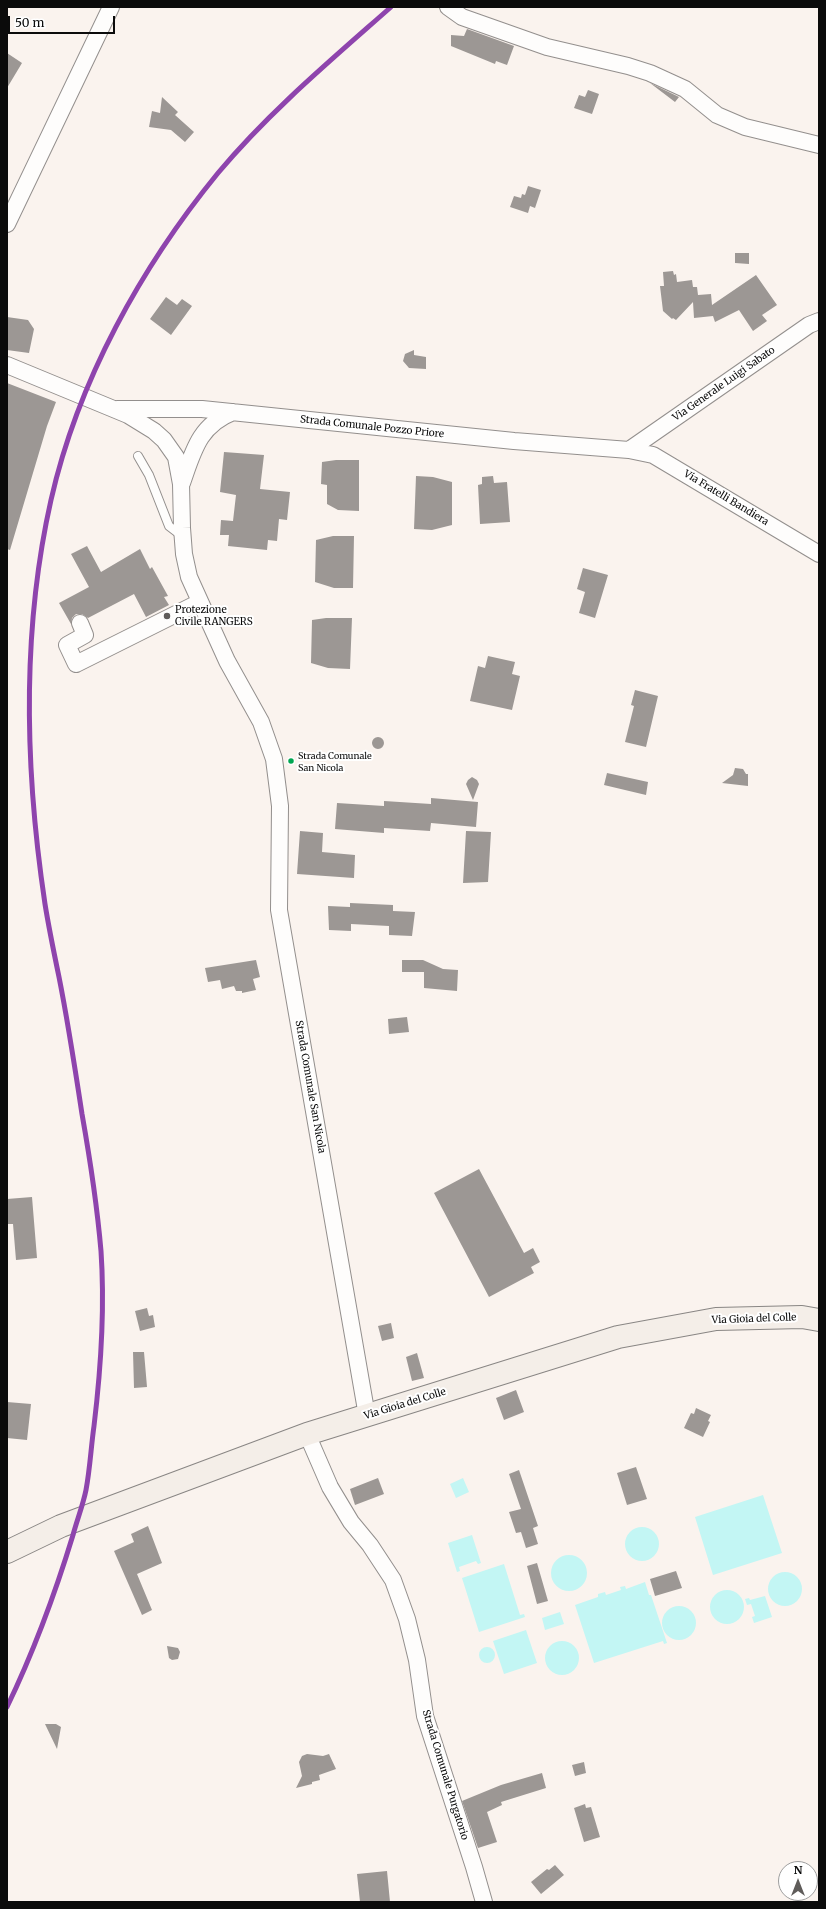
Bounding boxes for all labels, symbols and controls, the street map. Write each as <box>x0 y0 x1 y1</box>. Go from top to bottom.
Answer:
scale bar <box>10 8 117 34</box>
text: 50 m <box>15 15 44 30</box>
street label: Via Generale Luigi Sabato <box>671 344 777 424</box>
street label: Strada Comunale Pozzo Priore <box>299 413 445 441</box>
street label: Via Fratelli Bandiera <box>681 468 771 528</box>
place label: Protezione Civile RANGERS <box>175 604 253 628</box>
marker: Protezione Civile RANGERS <box>162 611 172 621</box>
place label: Strada Comunale San Nicola <box>298 751 372 772</box>
marker: Strada Comunale San Nicola <box>286 756 296 766</box>
street label: Strada Comunale San Nicola <box>292 1020 328 1154</box>
street label: Via Gioia del Colle <box>711 1312 797 1326</box>
street label: Via Gioia del Colle <box>363 1386 447 1422</box>
street label: Strada Comunale Purgatorio <box>419 1708 471 1842</box>
north arrow <box>778 1861 818 1901</box>
text: N <box>794 1863 802 1877</box>

